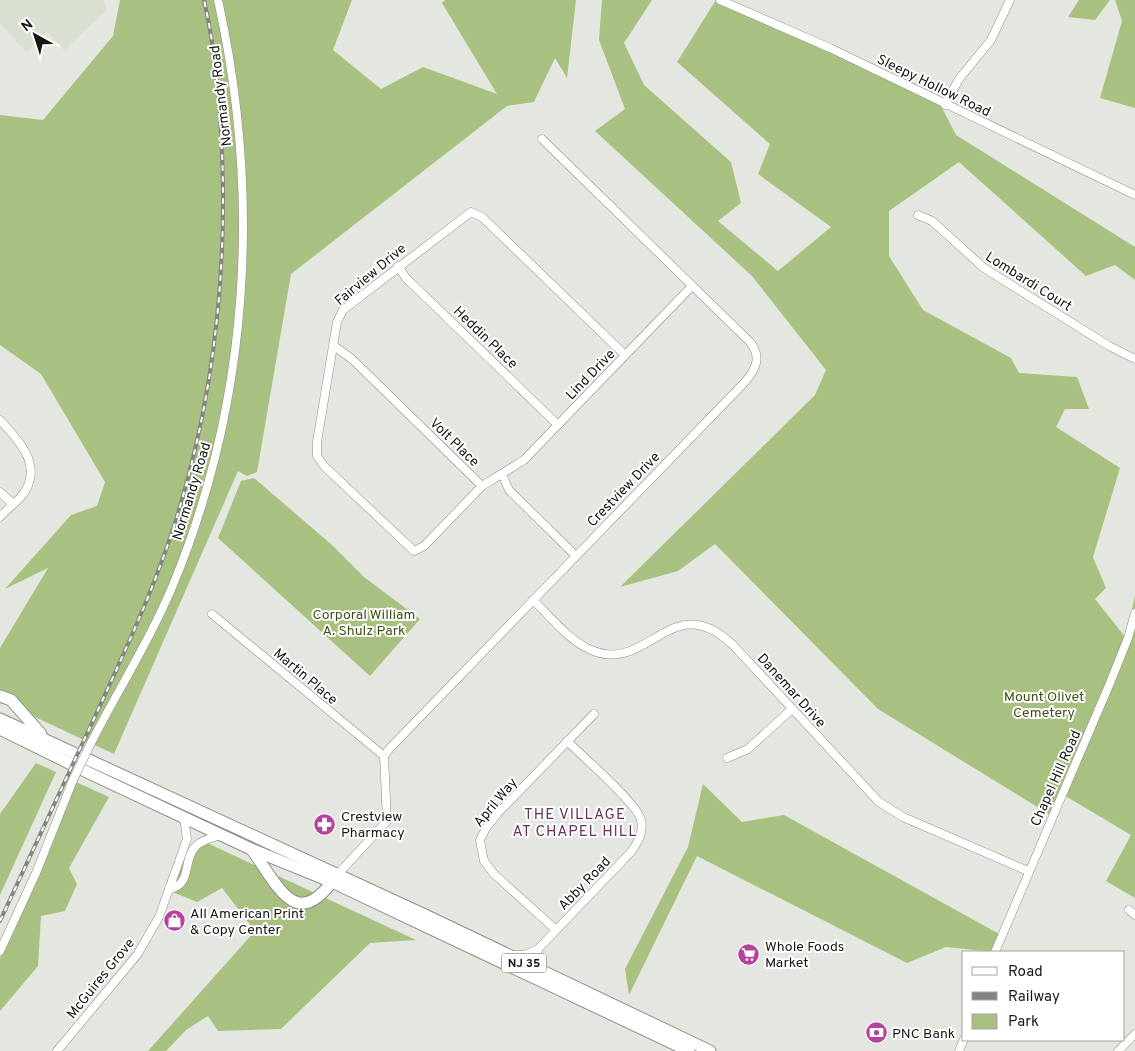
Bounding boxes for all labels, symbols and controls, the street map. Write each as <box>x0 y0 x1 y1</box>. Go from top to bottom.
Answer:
north arrow <box>10 10 60 60</box>
text: N <box>19 16 37 36</box>
street label: Normandy Road <box>207 44 236 147</box>
street label: Sleepy Hollow Road <box>874 51 993 121</box>
street label: Fairview Drive <box>332 240 410 310</box>
street label: Lombardi Court <box>982 249 1075 316</box>
street label: Heddin Place <box>449 303 521 373</box>
street label: Lind Drive <box>563 346 619 404</box>
street label: Volt Place <box>426 415 482 471</box>
street label: Normandy Road <box>169 440 215 543</box>
street label: Crestview Drive <box>584 449 664 531</box>
park label: Corporal William A. Shulz Park <box>313 607 415 640</box>
street label: Martin Place <box>270 645 341 709</box>
street label: Danemar Drive <box>753 650 829 732</box>
park label: Mount Olivet Cemetery <box>1004 689 1084 722</box>
street label: Chapel Hill Road <box>1028 728 1085 829</box>
street label: April Way <box>471 775 522 831</box>
district label: THE VILLAGE AT CHAPEL HILL <box>512 806 638 842</box>
place label: Crestview Pharmacy <box>341 809 405 842</box>
pharmacy icon: Crestview Pharmacy <box>313 812 337 836</box>
street label: Abby Road <box>555 854 615 915</box>
place label: All American Print & Copy Center <box>190 906 304 939</box>
shop icon: All American Print & Copy Center <box>162 909 186 933</box>
street label: McGuires Grove <box>64 935 139 1023</box>
place label: Whole Foods Market <box>765 939 844 972</box>
supermarket icon: Whole Foods Market <box>737 942 761 966</box>
legend <box>962 951 1125 1041</box>
road number: NJ 35 <box>502 954 546 972</box>
text: Road <box>1008 963 1043 982</box>
text: Railway <box>1008 988 1060 1007</box>
text: Park <box>1008 1013 1039 1032</box>
bank icon: PNC Bank <box>864 1021 888 1045</box>
place label: PNC Bank <box>892 1026 955 1043</box>

